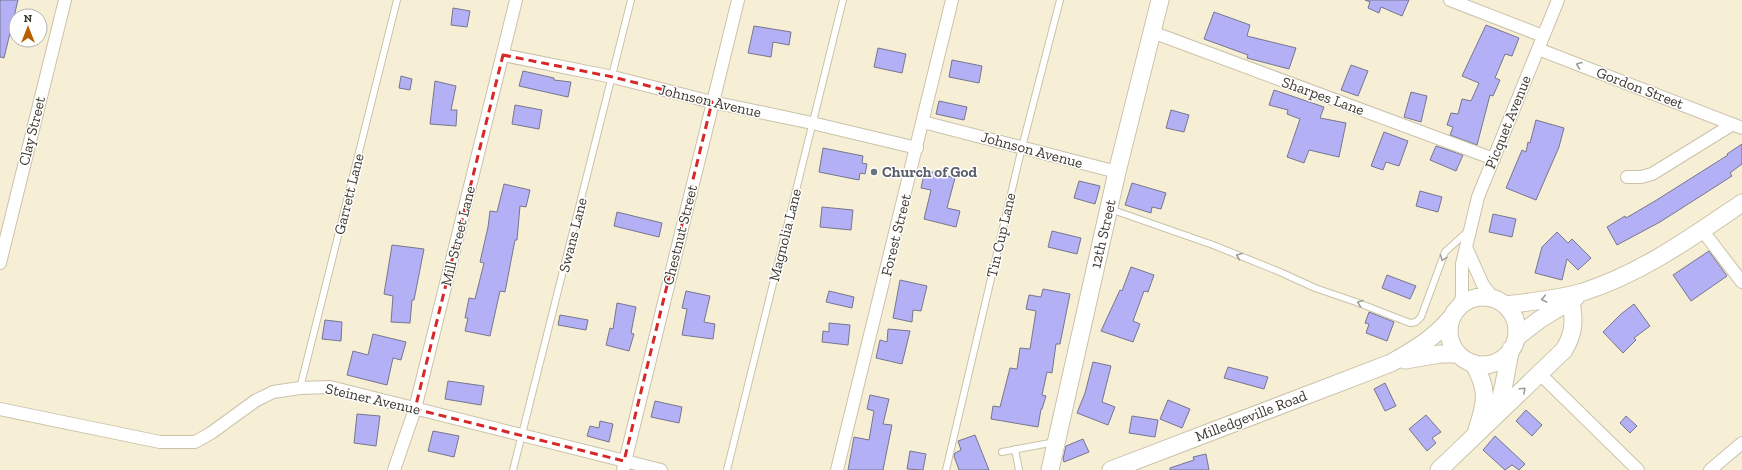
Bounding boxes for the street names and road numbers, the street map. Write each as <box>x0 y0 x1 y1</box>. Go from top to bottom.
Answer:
street label: Gordon Street <box>1594 63 1686 113</box>
street label: Sharpes Lane <box>1279 73 1367 119</box>
street label: Picquet Avenue <box>1481 73 1535 171</box>
street label: Johnson Avenue <box>657 80 763 122</box>
street label: Clay Street <box>15 94 49 168</box>
street label: Johnson Avenue <box>979 128 1085 172</box>
street label: Garrett Lane <box>330 152 368 236</box>
street label: Chestnut Street <box>659 183 701 287</box>
street label: Mill Street Lane <box>437 184 479 288</box>
street label: Magnolia Lane <box>765 187 805 283</box>
street label: Tin Cup Lane <box>983 191 1019 279</box>
street label: Forest Street <box>877 192 915 278</box>
street label: Swans Lane <box>555 196 591 274</box>
street label: 12th Street <box>1086 197 1120 270</box>
street label: Steiner Avenue <box>324 379 422 419</box>
street label: Milledgeville Road <box>1193 386 1310 446</box>

